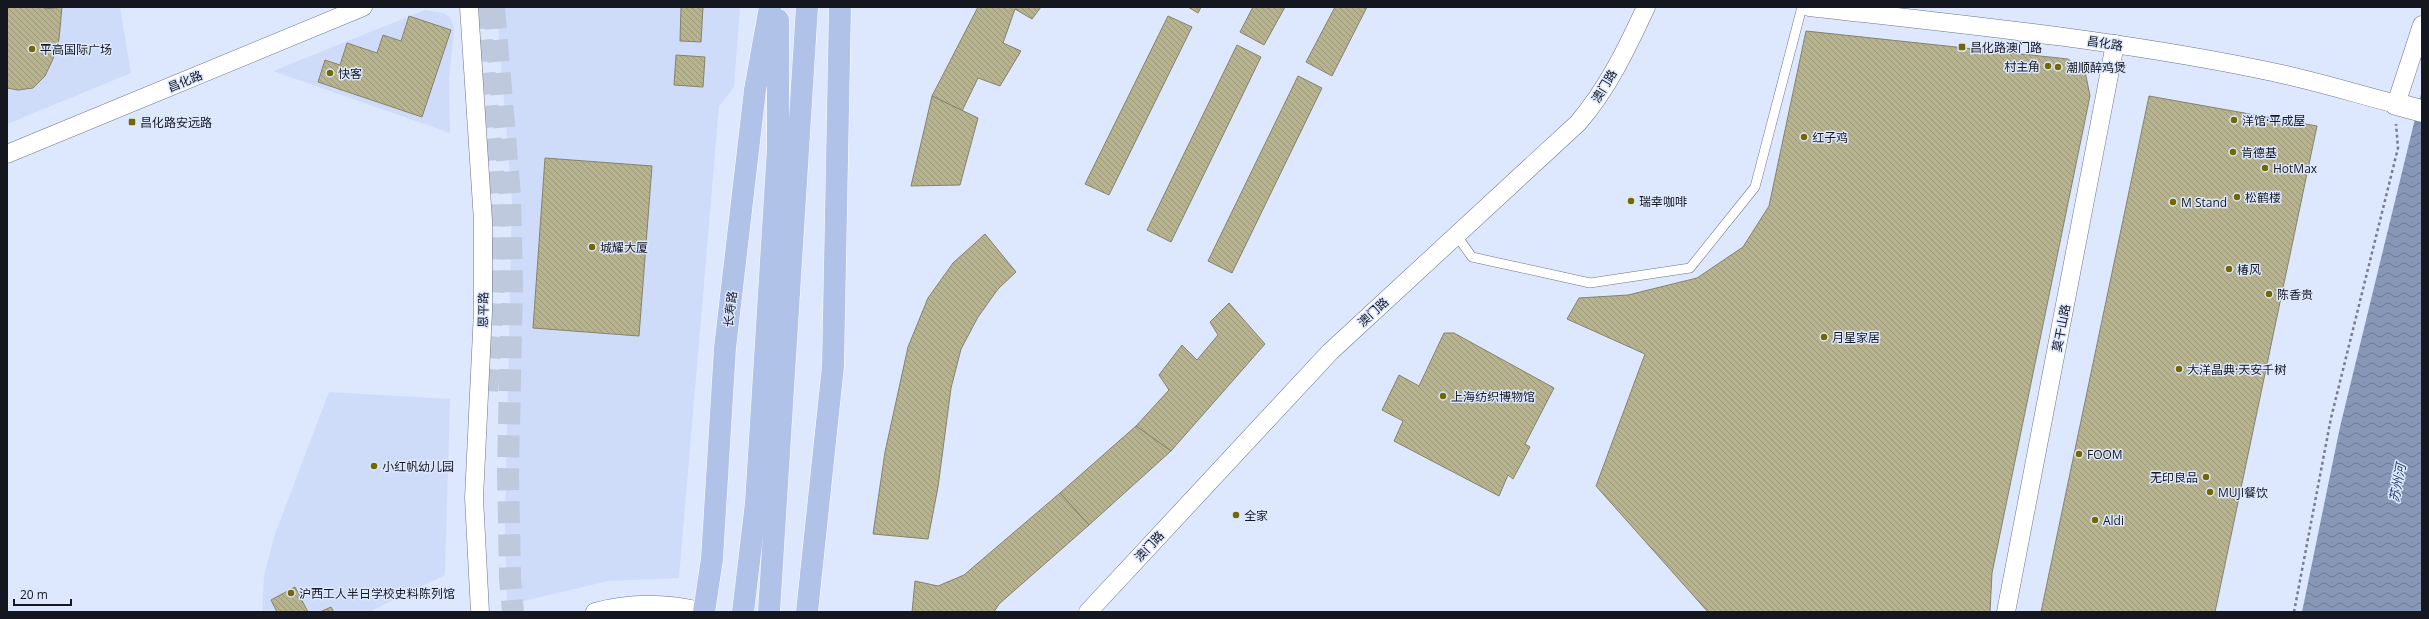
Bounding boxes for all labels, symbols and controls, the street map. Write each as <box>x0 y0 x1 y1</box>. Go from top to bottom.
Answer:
street label: 昌化路 <box>2086 32 2124 54</box>
place label: 昌化路澳门路 <box>1970 39 2042 56</box>
place label: 平高国际广场 <box>40 41 112 58</box>
marker: 昌化路澳门路 <box>1957 42 1967 52</box>
marker: 平高国际广场 <box>27 44 37 54</box>
place label: 村主角 <box>2004 58 2040 75</box>
place label: 潮顺醉鸡煲 <box>2066 59 2126 76</box>
marker: 村主角 <box>2043 61 2053 71</box>
marker: 潮顺醉鸡煲 <box>2053 62 2063 72</box>
place label: 快客 <box>338 65 362 82</box>
street label: 昌化路 <box>165 66 205 96</box>
street label: 澳门路 <box>1587 66 1621 106</box>
marker: 快客 <box>325 68 335 78</box>
place label: 洋馆·平成屋 <box>2242 112 2305 129</box>
place label: 昌化路安远路 <box>140 114 212 131</box>
marker: 洋馆·平成屋 <box>2229 115 2239 125</box>
marker: 昌化路安远路 <box>127 117 137 127</box>
place label: 红子鸡 <box>1812 129 1848 146</box>
marker: 红子鸡 <box>1799 132 1809 142</box>
place label: 肯德基 <box>2241 144 2277 161</box>
marker: 肯德基 <box>2228 147 2238 157</box>
place label: HotMax <box>2273 160 2318 177</box>
marker: HotMax <box>2260 163 2270 173</box>
place label: 松鹤楼 <box>2245 189 2281 206</box>
marker: 松鹤楼 <box>2232 192 2242 202</box>
place label: 瑞幸咖啡 <box>1639 193 1687 210</box>
place label: M Stand <box>2181 194 2227 211</box>
marker: 瑞幸咖啡 <box>1626 196 1636 206</box>
marker: M Stand <box>2168 197 2178 207</box>
place label: 城耀大厦 <box>600 239 648 256</box>
marker: 城耀大厦 <box>587 242 597 252</box>
place label: 椿风 <box>2237 261 2261 278</box>
marker: 椿风 <box>2224 264 2234 274</box>
place label: 陈香贵 <box>2277 286 2313 303</box>
marker: 陈香贵 <box>2264 289 2274 299</box>
street label: 长寿路 <box>719 290 741 328</box>
street label: 恩平路 <box>474 292 492 328</box>
street label: 澳门路 <box>1354 294 1392 330</box>
street label: 莫干山路 <box>2048 303 2074 353</box>
place label: 月星家居 <box>1832 329 1880 346</box>
marker: 月星家居 <box>1819 332 1829 342</box>
place label: 大洋晶典·天安千树 <box>2187 361 2286 378</box>
marker: 大洋晶典·天安千树 <box>2174 364 2184 374</box>
place label: 上海纺织博物馆 <box>1451 388 1535 405</box>
marker: 上海纺织博物馆 <box>1438 391 1448 401</box>
place label: FOOM <box>2087 446 2123 463</box>
marker: FOOM <box>2074 449 2084 459</box>
place label: 小红帆幼儿园 <box>382 458 454 475</box>
water label: 苏州河 <box>2384 459 2410 504</box>
marker: 小红帆幼儿园 <box>369 461 379 471</box>
place label: 无印良品 <box>2150 469 2198 486</box>
marker: 无印良品 <box>2201 472 2211 482</box>
place label: MUJI餐饮 <box>2218 484 2268 501</box>
marker: MUJI餐饮 <box>2205 487 2215 497</box>
place label: 全家 <box>1244 507 1268 524</box>
marker: 全家 <box>1231 510 1241 520</box>
place label: Aldi <box>2103 512 2124 529</box>
marker: Aldi <box>2090 515 2100 525</box>
street label: 澳门路 <box>1131 527 1167 565</box>
scale bar <box>14 581 71 607</box>
place label: 沪西工人半日学校史料陈列馆 <box>299 585 455 602</box>
text: 20 m <box>20 586 48 603</box>
marker: 沪西工人半日学校史料陈列馆 <box>286 588 296 598</box>

